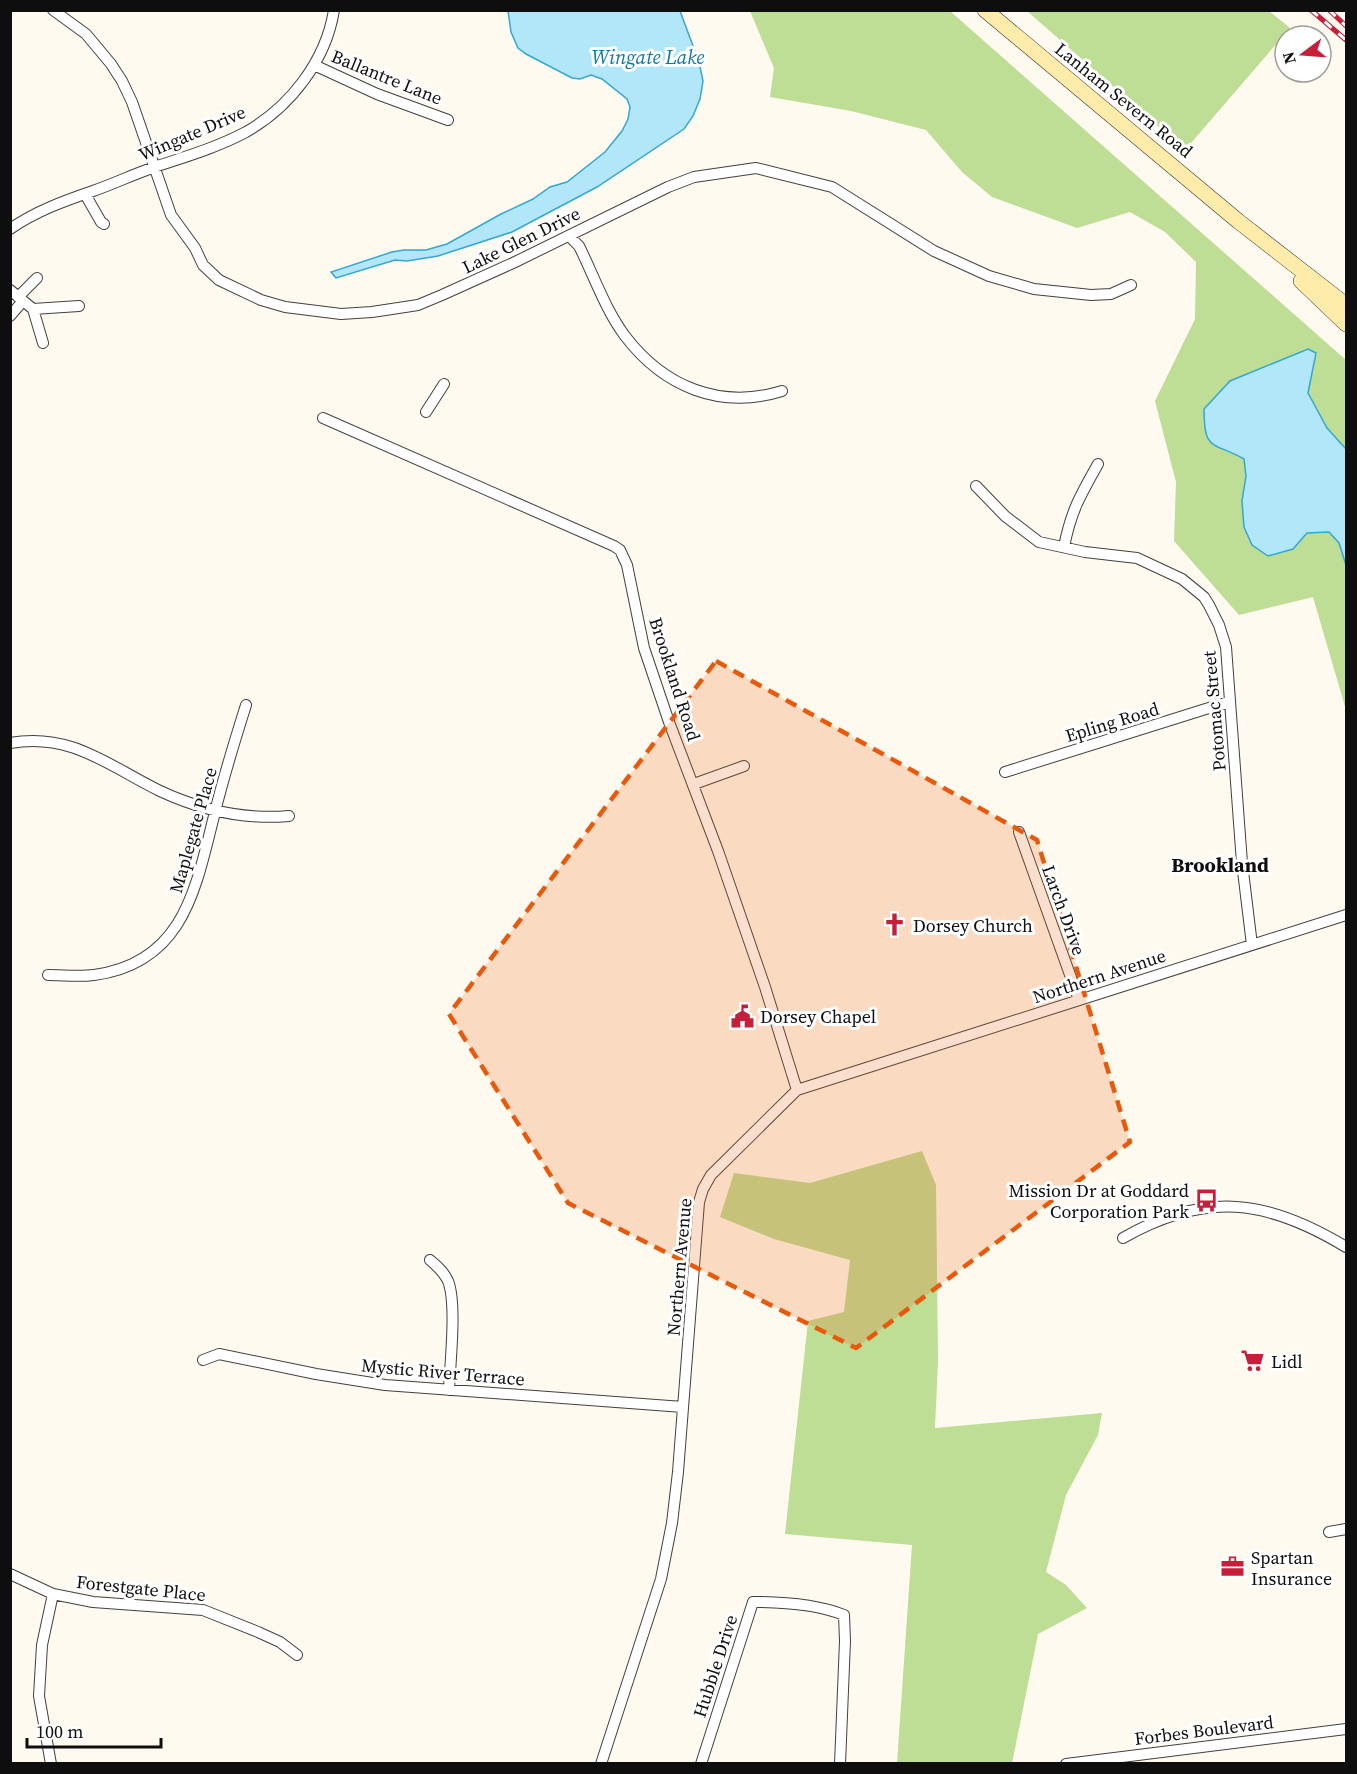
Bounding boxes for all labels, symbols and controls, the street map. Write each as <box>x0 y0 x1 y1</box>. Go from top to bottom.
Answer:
north arrow <box>1273 24 1333 84</box>
street label: Lanham Severn Road <box>1050 37 1198 163</box>
street label: Ballantre Lane <box>328 43 446 111</box>
water label: Wingate Lake <box>591 43 705 71</box>
text: N <box>1276 49 1301 67</box>
street label: Wingate Drive <box>135 99 249 167</box>
street label: Lake Glen Drive <box>458 201 584 279</box>
street label: Brookland Road <box>643 614 707 744</box>
street label: Potomac Street <box>1196 650 1232 772</box>
street label: Epling Road <box>1062 696 1162 748</box>
street label: Maplegate Place <box>163 764 223 896</box>
district label: Brookland <box>1171 851 1269 879</box>
street label: Larch Drive <box>1036 861 1092 959</box>
church icon: Dorsey Church <box>882 912 908 938</box>
place label: Dorsey Church <box>913 913 1033 938</box>
street label: Northern Avenue <box>1029 943 1169 1009</box>
public building icon: Dorsey Chapel <box>729 1003 755 1029</box>
place label: Dorsey Chapel <box>760 1004 876 1029</box>
place label: Mission Dr at Goddard Corporation Park <box>1009 1178 1189 1224</box>
bus stop icon: Mission Dr at Goddard Corporation Park <box>1194 1187 1220 1213</box>
street label: Northern Avenue <box>661 1197 697 1337</box>
supermarket icon: Lidl <box>1240 1348 1266 1374</box>
place label: Lidl <box>1271 1349 1303 1374</box>
street label: Mystic River Terrace <box>360 1352 526 1392</box>
place label: Spartan Insurance <box>1251 1545 1332 1591</box>
office icon: Spartan Insurance <box>1220 1554 1246 1580</box>
street label: Forestgate Place <box>75 1569 207 1607</box>
street label: Hubble Drive <box>687 1611 743 1721</box>
street label: Forbes Boulevard <box>1133 1709 1275 1751</box>
scale bar <box>27 1711 160 1749</box>
text: 100 m <box>36 1719 83 1744</box>

